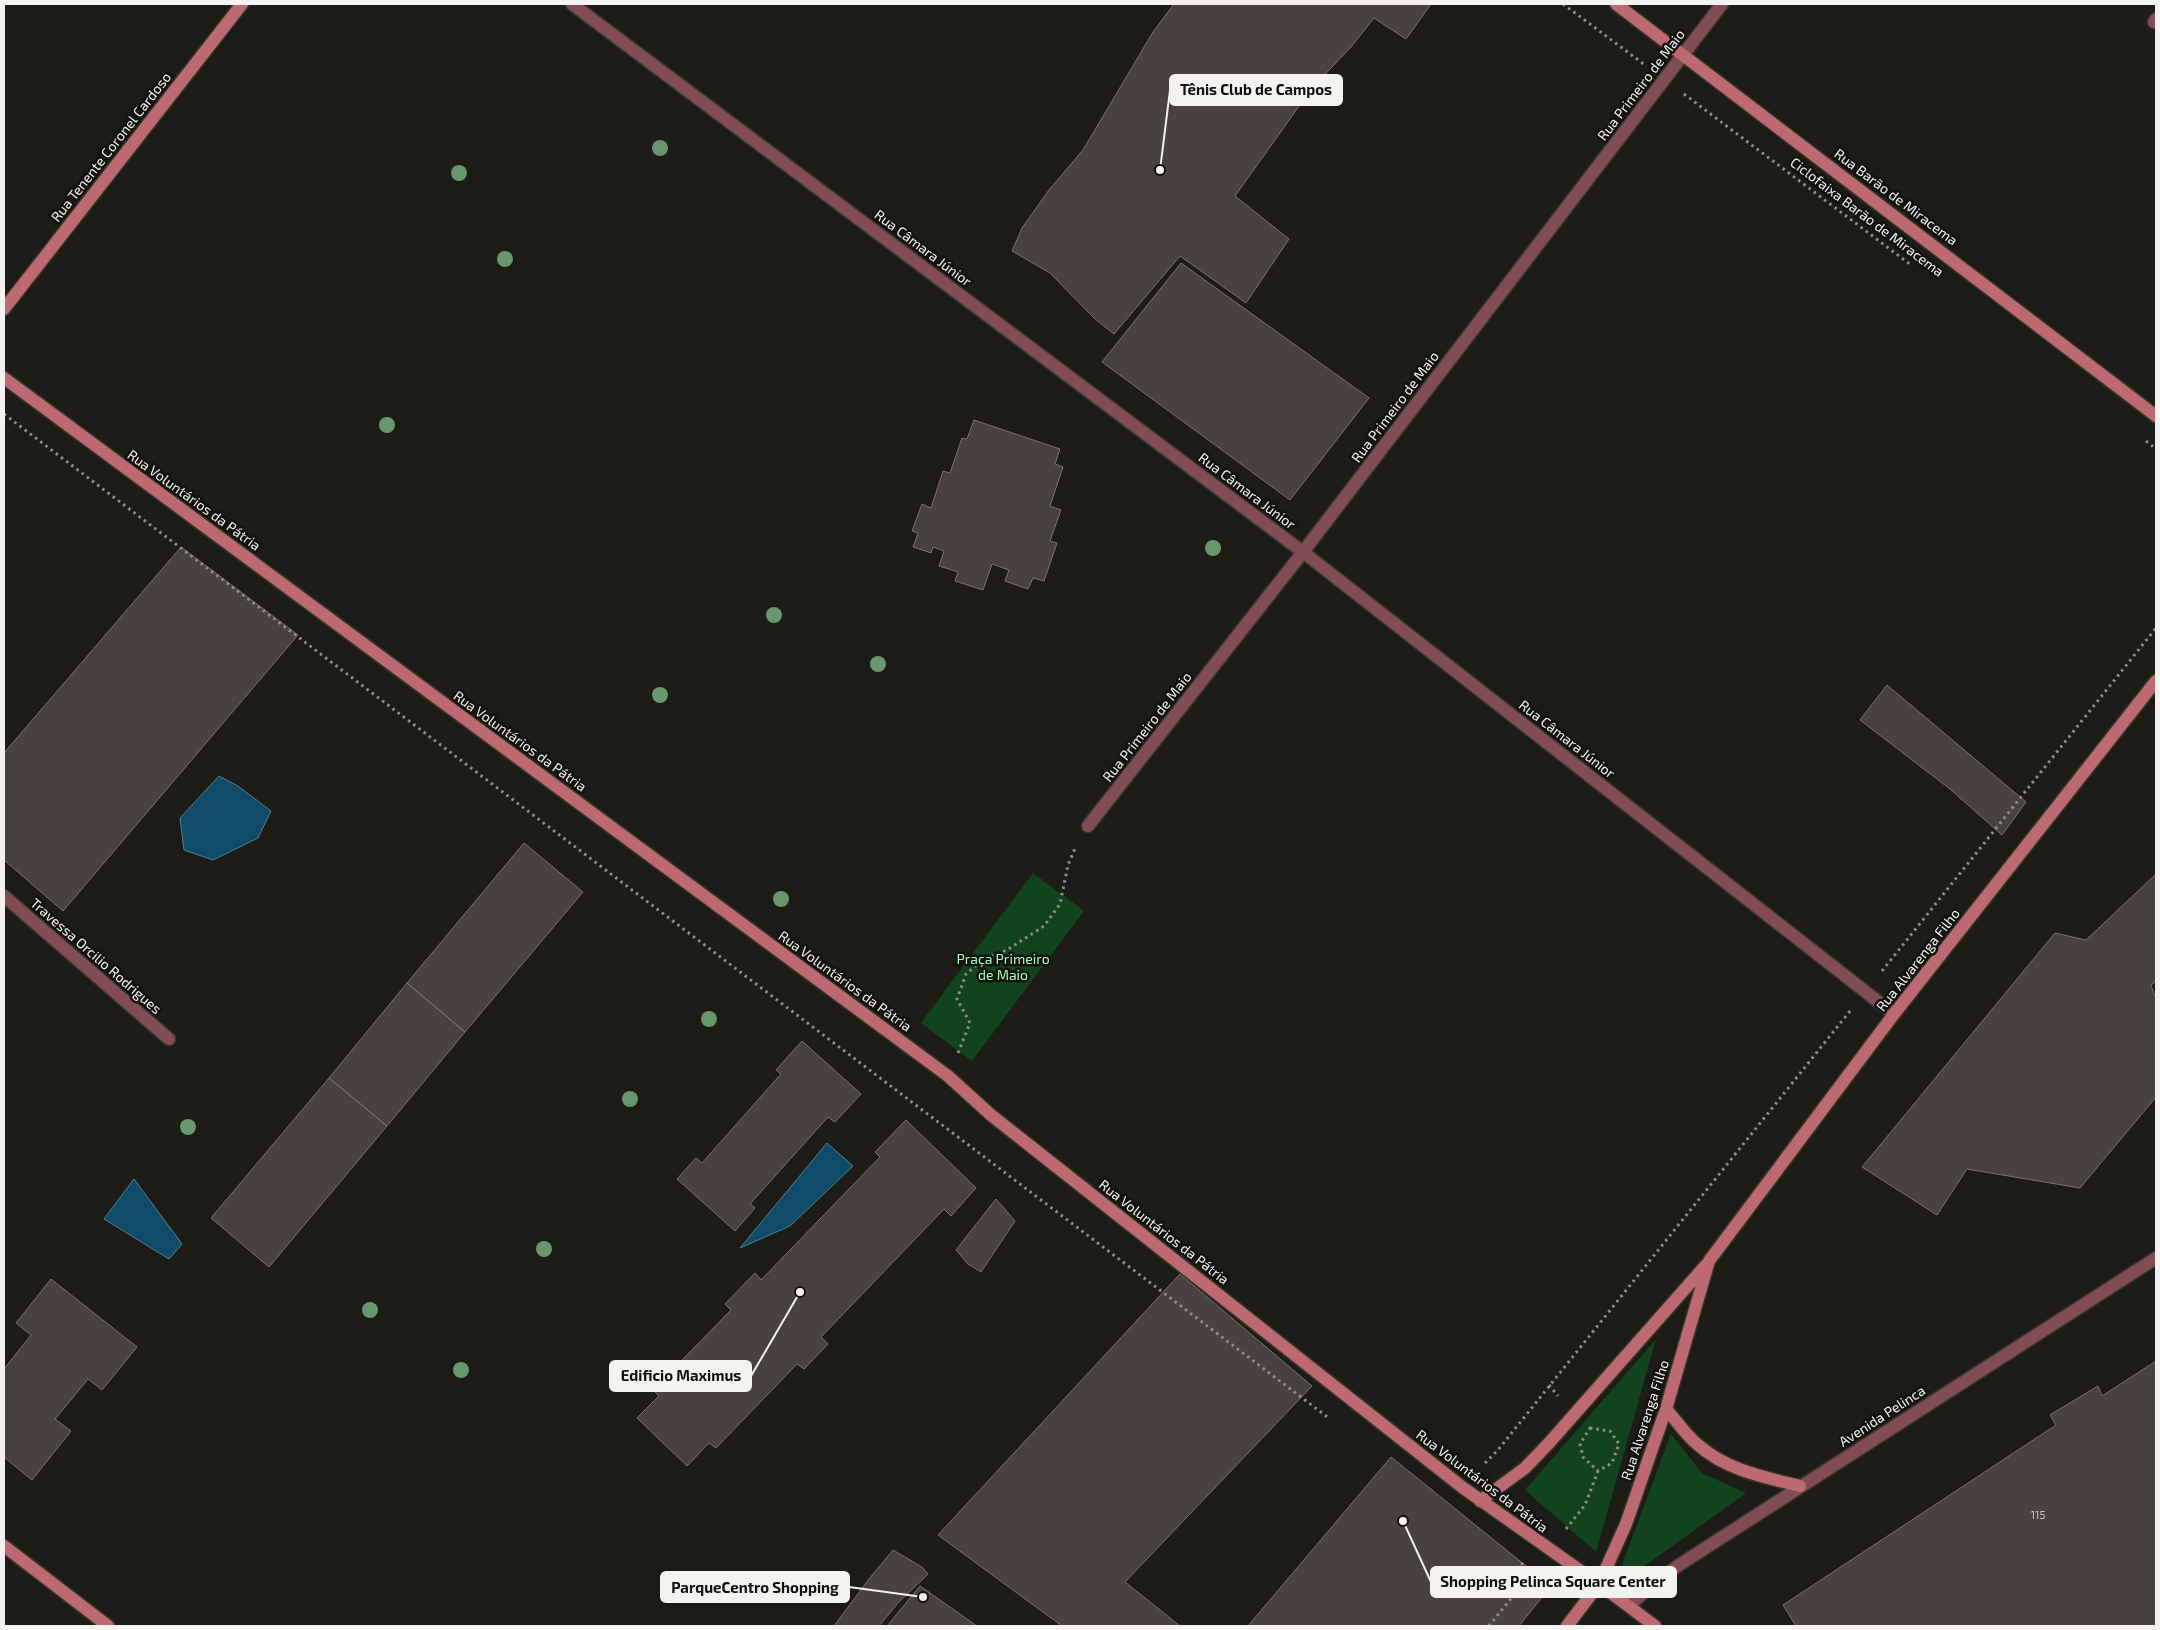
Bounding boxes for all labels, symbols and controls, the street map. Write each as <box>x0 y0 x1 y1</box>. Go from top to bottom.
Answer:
street label: Rua Primeiro de Maio <box>1593 26 1688 144</box>
street label: Rua Tenente Coronel Cardoso <box>47 69 174 225</box>
callout: Tênis Club de Campos <box>1170 75 1342 105</box>
text: Tênis Club de Campos <box>1180 80 1332 98</box>
street label: Rua Barão de Miracema <box>1831 145 1961 249</box>
street label: Ciclofaixa Barão de Miracema <box>1787 153 1947 280</box>
street label: Rua Câmara Júnior <box>871 206 975 290</box>
street label: Rua Primeiro de Maio <box>1347 348 1442 466</box>
street label: Rua Voluntários da Pátria <box>124 446 264 554</box>
street label: Rua Câmara Júnior <box>1195 449 1299 533</box>
street label: Rua Primeiro de Maio <box>1098 668 1195 785</box>
street label: Rua Voluntários da Pátria <box>450 687 590 795</box>
street label: Rua Câmara Júnior <box>1516 696 1619 782</box>
street label: Travessa Orcilio Rodrigues <box>27 894 165 1017</box>
street label: Rua Alvarenga Filho <box>1872 905 1963 1014</box>
street label: Rua Voluntários da Pátria <box>775 927 915 1035</box>
park label: Praça Primeiro de Maio <box>956 950 1050 983</box>
street label: Rua Voluntários da Pátria <box>1096 1176 1233 1288</box>
street label: Rua Alvarenga Filho <box>1617 1357 1672 1482</box>
callout: Edificio Maximus <box>610 1361 751 1391</box>
text: Edificio Maximus <box>621 1366 741 1384</box>
street label: Avenida Pelinca <box>1835 1381 1928 1450</box>
street label: Rua Voluntários da Pátria <box>1413 1426 1551 1536</box>
house number: 115 <box>2031 1508 2045 1521</box>
callout: Shopping Pelinca Square Center <box>1431 1567 1676 1597</box>
callout: ParqueCentro Shopping <box>661 1572 849 1602</box>
text: Shopping Pelinca Square Center <box>1440 1572 1666 1590</box>
text: ParqueCentro Shopping <box>671 1578 839 1596</box>

